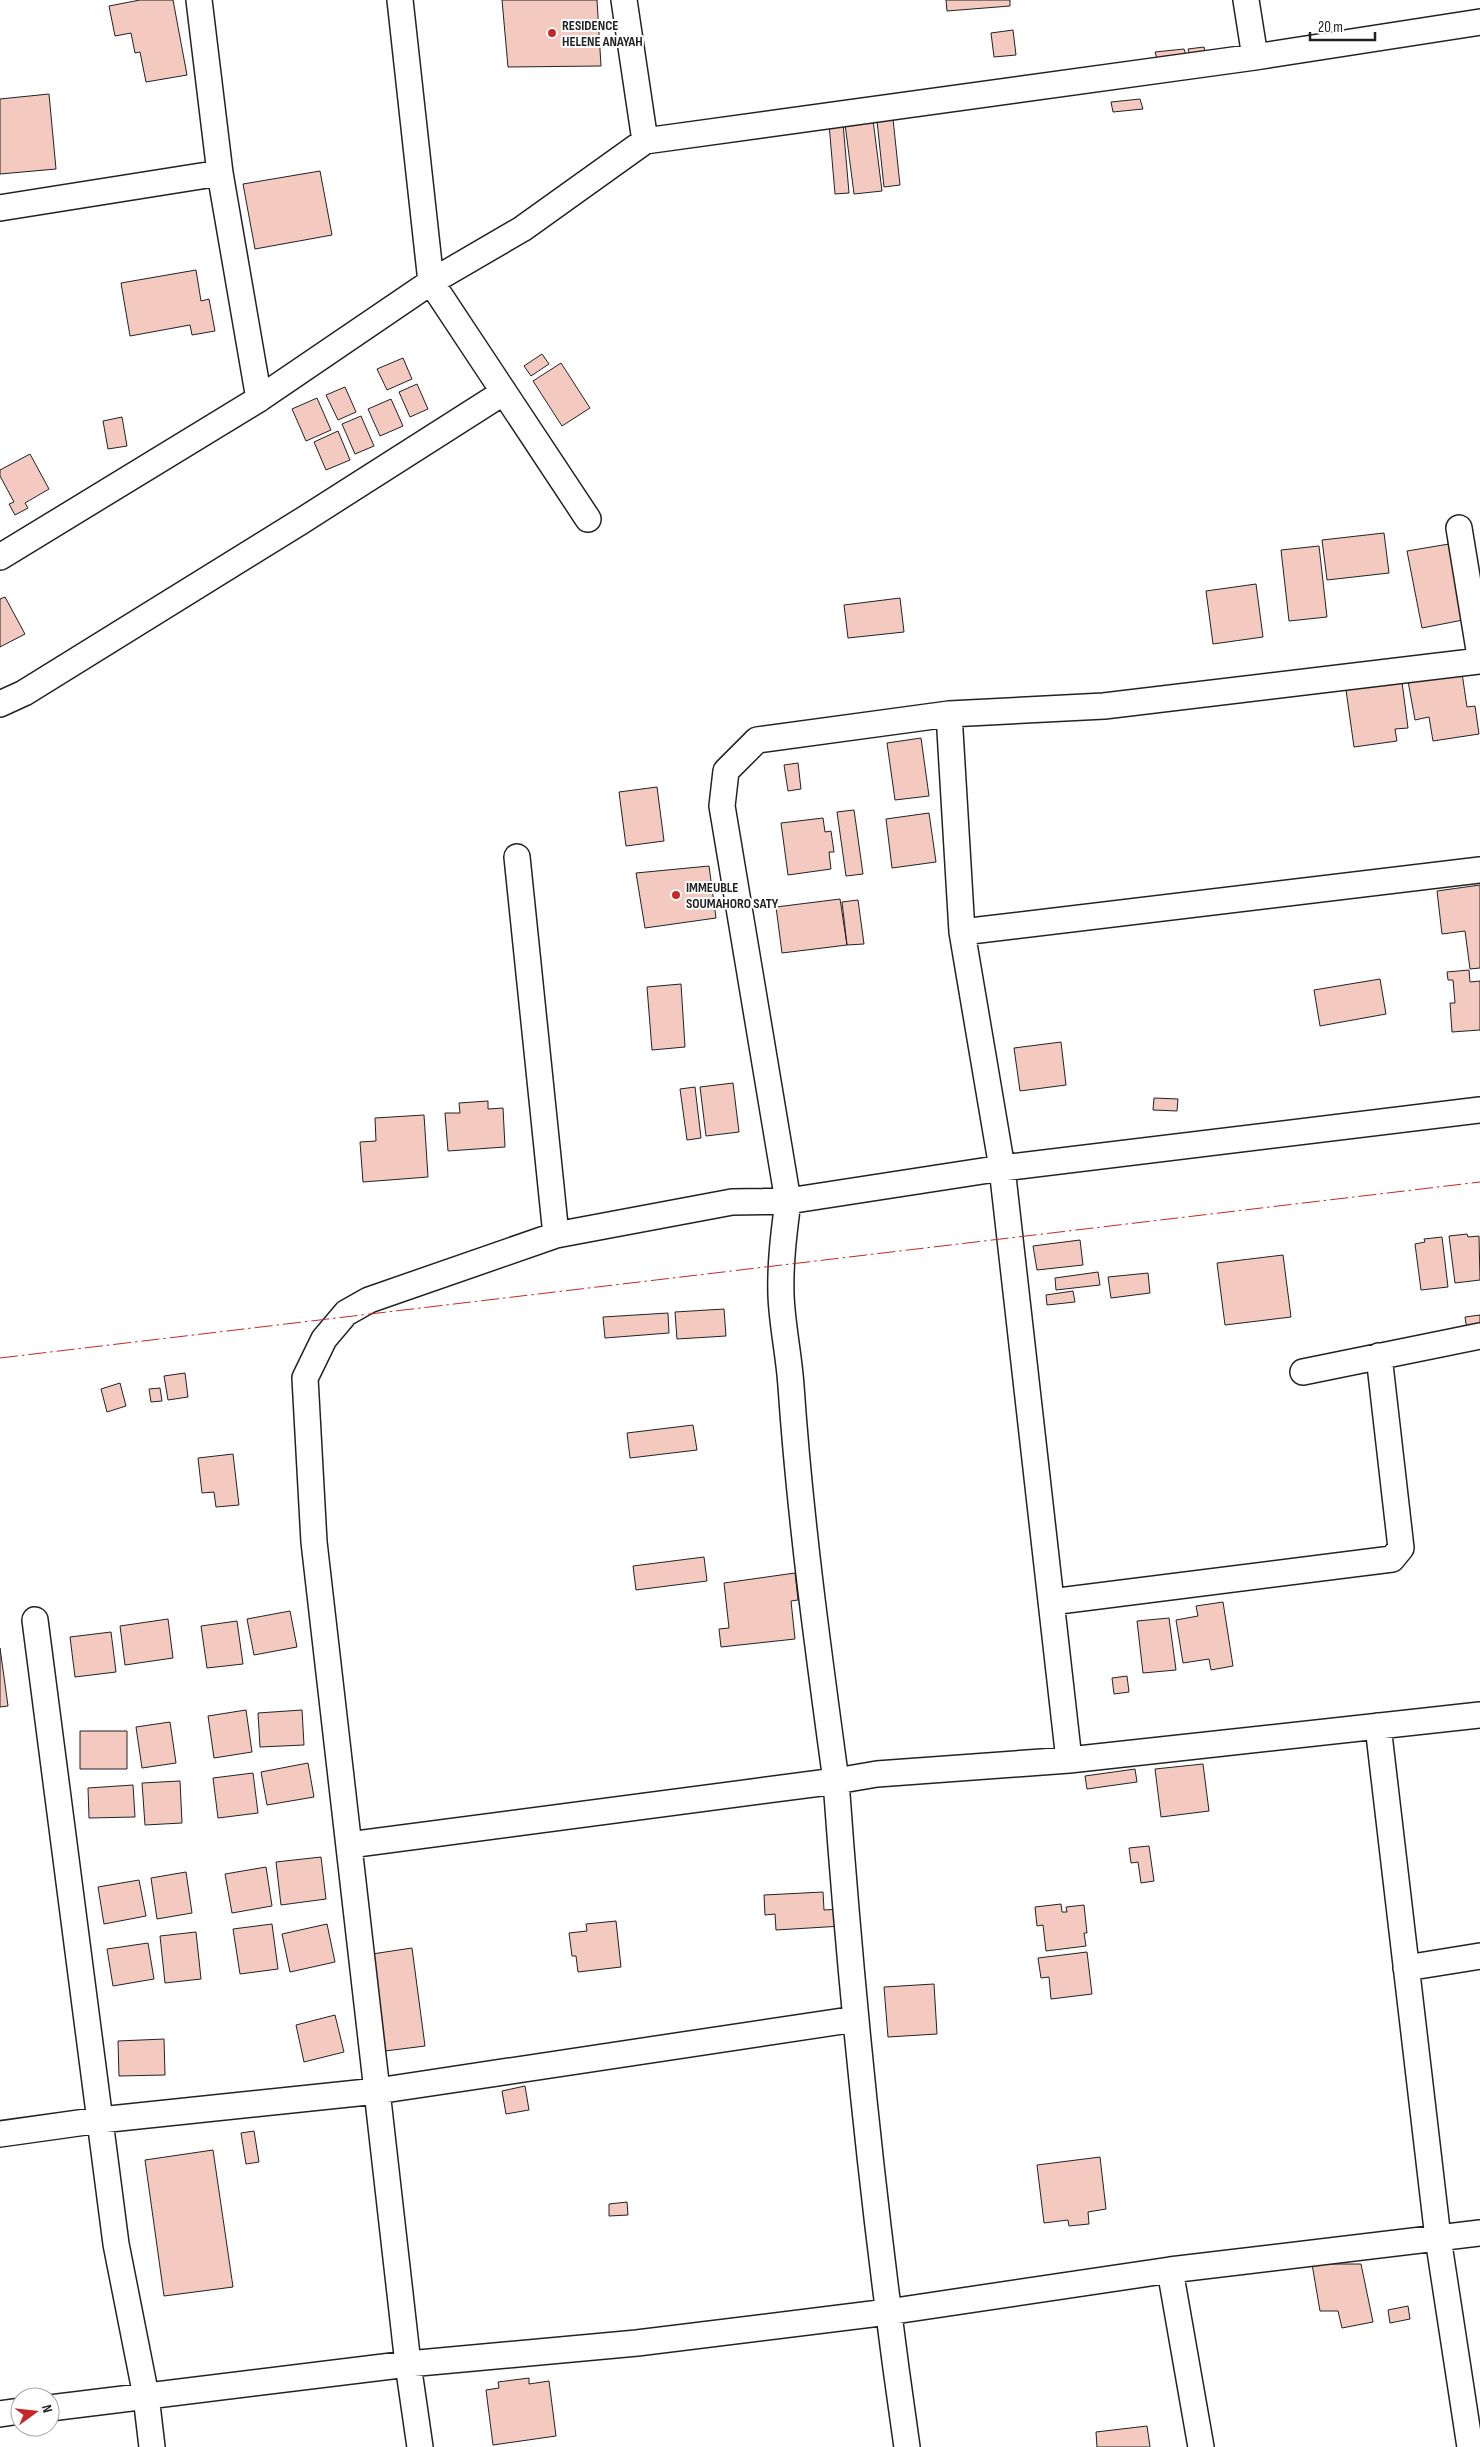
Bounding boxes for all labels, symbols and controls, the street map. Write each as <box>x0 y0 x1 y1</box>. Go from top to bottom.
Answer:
scale bar <box>1310 10 1375 42</box>
place label: RESIDENCE HELENE ANAYAH <box>562 17 643 50</box>
text: 20 m <box>1318 18 1343 37</box>
marker: RESIDENCE HELENE ANAYAH <box>546 27 558 39</box>
place label: IMMEUBLE SOUMAHORO SATY <box>686 879 779 912</box>
marker: IMMEUBLE SOUMAHORO SATY <box>670 889 682 901</box>
north arrow <box>10 2387 60 2437</box>
text: N <box>38 2403 56 2415</box>

